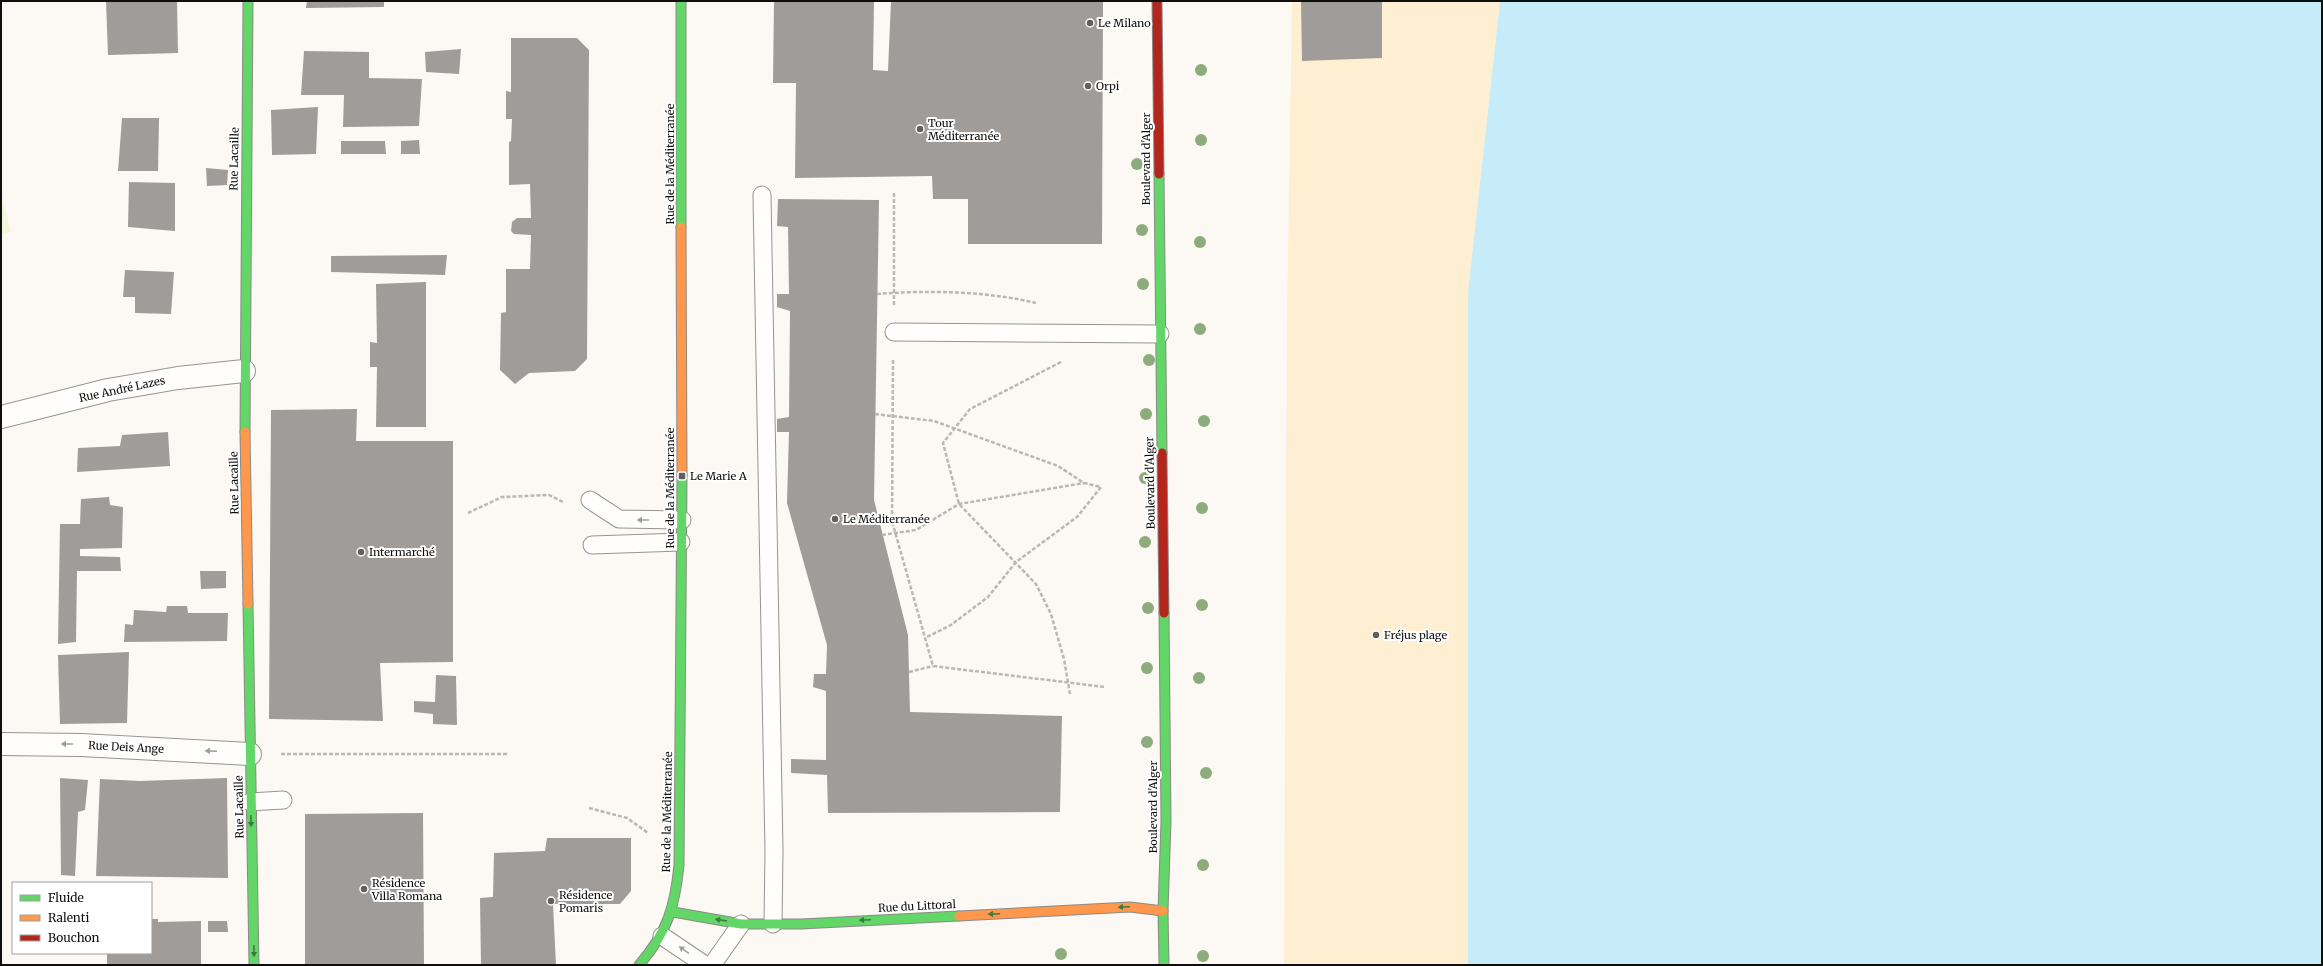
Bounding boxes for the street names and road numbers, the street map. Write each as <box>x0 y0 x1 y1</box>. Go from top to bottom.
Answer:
street label: Rue de la Méditerranée <box>663 103 677 225</box>
street label: Boulevard d'Alger <box>1139 113 1153 205</box>
street label: Rue Lacaille <box>226 127 242 191</box>
street label: Rue André Lazes <box>78 373 166 405</box>
street label: Rue de la Méditerranée <box>663 427 677 549</box>
street label: Boulevard d'Alger <box>1142 437 1158 529</box>
street label: Rue Lacaille <box>226 451 242 515</box>
street label: Rue Deis Ange <box>88 738 164 756</box>
street label: Rue de la Méditerranée <box>659 751 675 873</box>
street label: Boulevard d'Alger <box>1146 761 1160 853</box>
street label: Rue Lacaille <box>231 775 247 839</box>
street label: Rue du Littoral <box>878 897 957 915</box>

